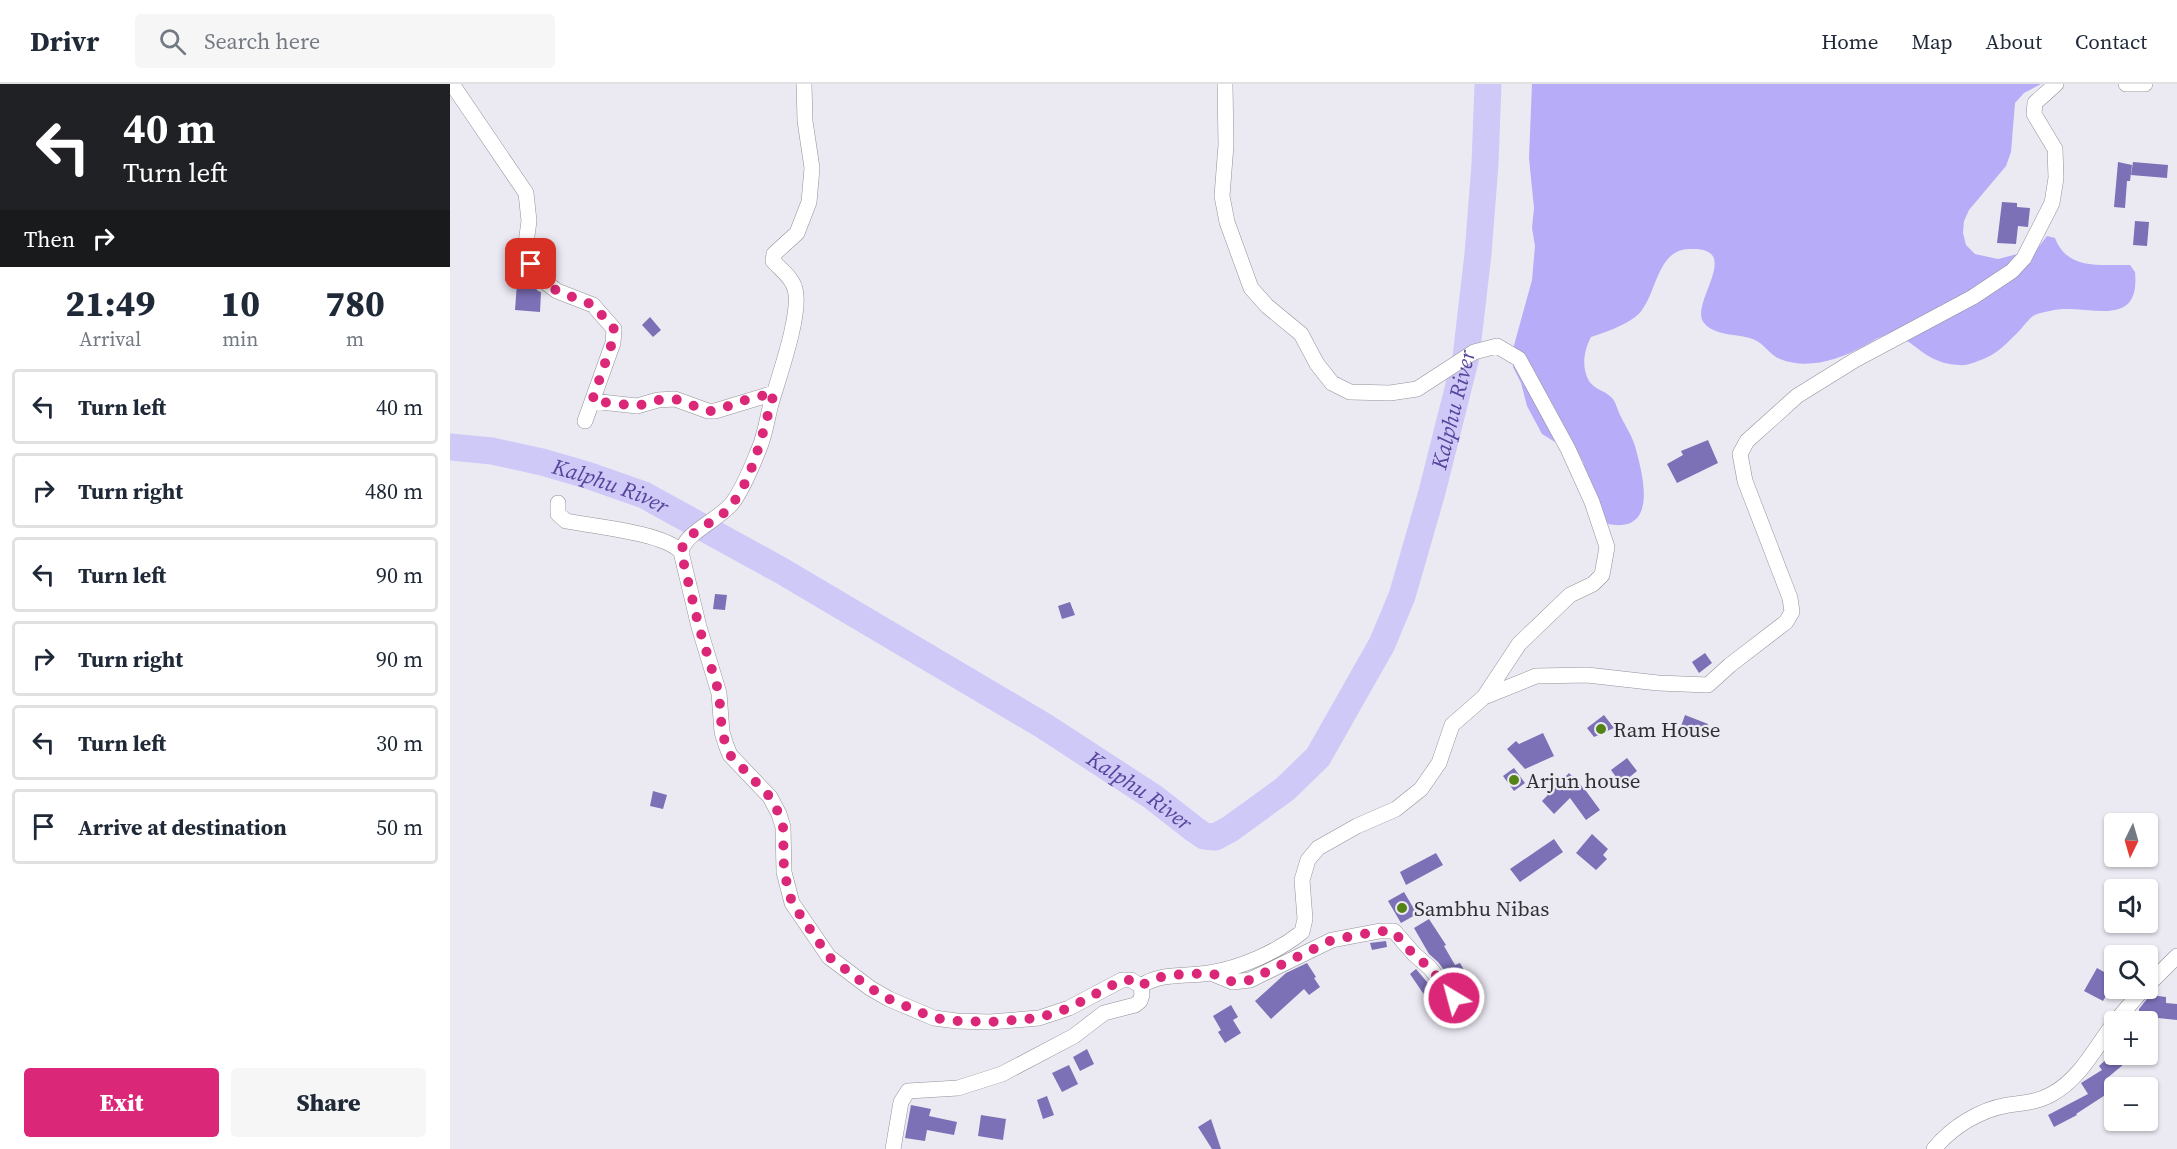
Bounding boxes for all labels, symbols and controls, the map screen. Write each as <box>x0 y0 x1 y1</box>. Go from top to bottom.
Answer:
search box <box>135 14 555 68</box>
text: Drivr <box>30 22 99 60</box>
icon: search <box>156 25 189 58</box>
text: Search here <box>204 26 320 56</box>
text: Home <box>1821 27 1879 56</box>
text: Map <box>1912 27 1953 56</box>
text: About <box>1986 27 2042 56</box>
text: Contact <box>2075 27 2147 56</box>
text: 40 m <box>123 99 216 157</box>
icon: left <box>24 108 102 186</box>
text: Turn left <box>123 154 227 191</box>
icon: right <box>87 222 120 255</box>
text: Then <box>24 224 75 254</box>
pin <box>505 238 556 289</box>
icon: arrive <box>514 247 547 280</box>
text: 21:49 <box>65 279 155 328</box>
text: 10 <box>220 279 260 328</box>
text: 780 <box>325 279 385 328</box>
text: Arrival <box>79 325 141 353</box>
text: min <box>222 325 258 353</box>
text: m <box>346 325 364 353</box>
water label: Kalphu River <box>1423 347 1482 473</box>
icon: left <box>27 390 60 423</box>
text: Turn left <box>78 392 166 422</box>
text: 40 m <box>376 392 423 422</box>
water label: Kalphu River <box>548 451 675 521</box>
icon: right <box>27 474 60 507</box>
text: Turn right <box>78 476 183 506</box>
text: 480 m <box>365 476 423 506</box>
icon: left <box>27 558 60 591</box>
text: Turn left <box>78 560 166 590</box>
text: 90 m <box>376 560 423 590</box>
icon: right <box>27 642 60 675</box>
text: Turn right <box>78 644 183 674</box>
text: 90 m <box>376 644 423 674</box>
place label: Ram House <box>1613 715 1721 744</box>
marker: Ram House <box>1594 722 1608 736</box>
icon: left <box>27 726 60 759</box>
text: Turn left <box>78 728 166 758</box>
text: 30 m <box>376 728 423 758</box>
water label: Kalphu River <box>1081 743 1200 838</box>
place label: Arjun house <box>1526 766 1641 795</box>
marker: Arjun house <box>1507 773 1521 787</box>
icon: arrive <box>27 810 60 843</box>
text: Arrive at destination <box>78 812 287 842</box>
text: 50 m <box>376 812 423 842</box>
north arrow <box>2104 813 2158 867</box>
map controls <box>2104 813 2158 1131</box>
button: sound <box>2104 879 2158 933</box>
place label: Sambhu Nibas <box>1414 894 1549 923</box>
marker: Sambhu Nibas <box>1395 901 1409 915</box>
button: search <box>2104 945 2158 999</box>
position arrow <box>1422 966 1486 1030</box>
button: + <box>2104 1011 2158 1065</box>
button: Exit <box>24 1068 219 1137</box>
button: Share <box>231 1068 426 1137</box>
button: − <box>2104 1077 2158 1131</box>

